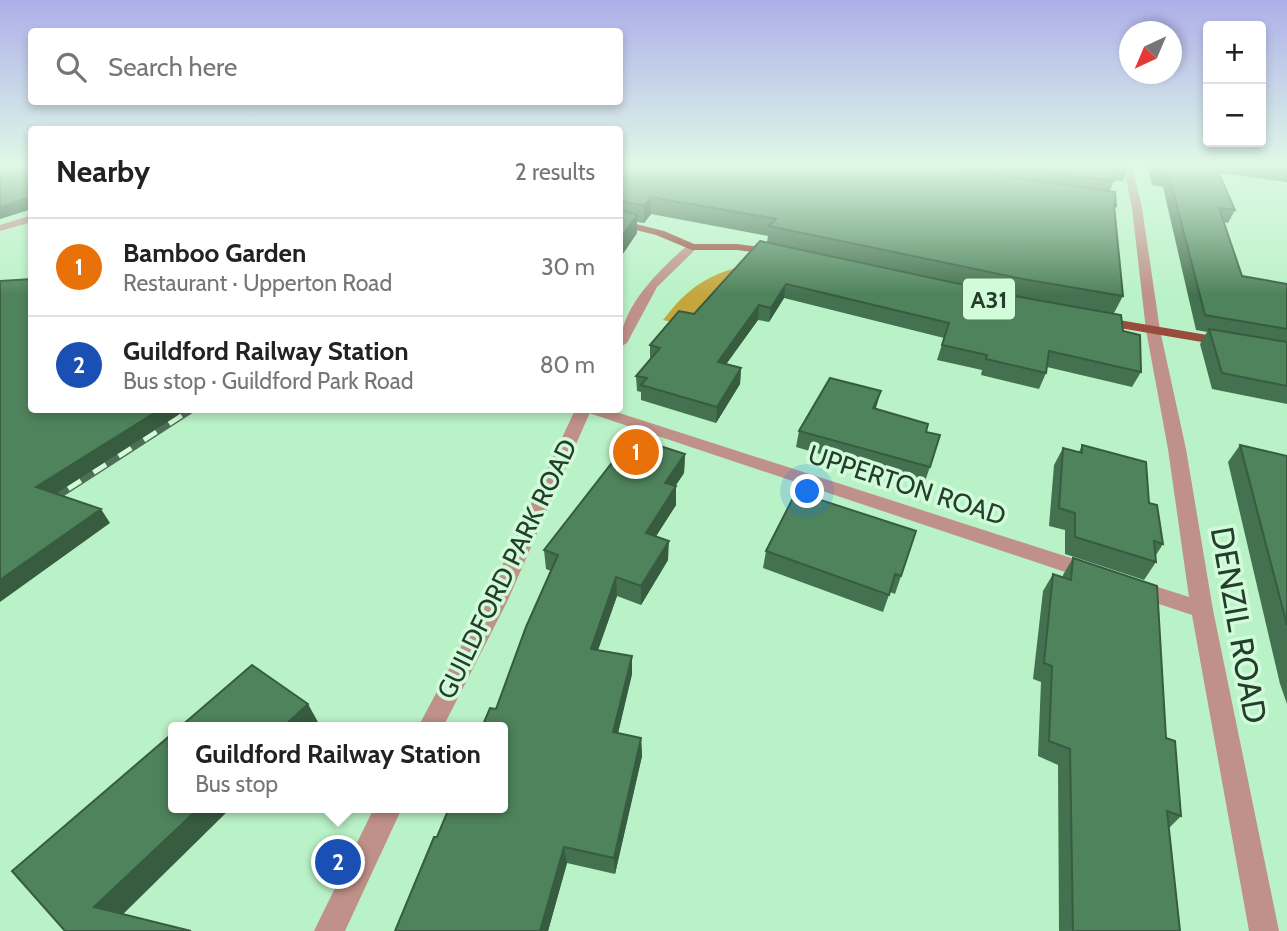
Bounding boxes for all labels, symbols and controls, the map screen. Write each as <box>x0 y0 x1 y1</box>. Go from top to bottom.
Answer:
north arrow <box>1119 21 1182 84</box>
map controls <box>1203 21 1266 147</box>
button: + <box>1203 21 1266 84</box>
search box <box>28 28 623 105</box>
icon: search <box>52 48 90 86</box>
text: Search here <box>108 51 237 83</box>
button: − <box>1203 84 1266 147</box>
text: Nearby <box>56 153 150 190</box>
text: 2 results <box>515 158 595 186</box>
text: Bamboo Garden <box>123 237 306 269</box>
text: 1 <box>75 253 83 281</box>
text: 30 m <box>541 253 595 281</box>
text: Restaurant · Upperton Road <box>123 269 392 297</box>
road number: A31 <box>963 278 1015 320</box>
text: Guildford Railway Station <box>123 335 409 367</box>
text: 2 <box>73 351 85 379</box>
text: 80 m <box>540 351 595 379</box>
text: Bus stop · Guildford Park Road <box>123 367 414 395</box>
pin: 1 <box>613 426 659 478</box>
street label: GUILDFORD PARK ROAD <box>430 434 584 704</box>
street label: UPPERTON ROAD <box>804 438 1010 532</box>
your location <box>790 474 824 508</box>
street label: DENZIL ROAD <box>1203 524 1275 726</box>
popup <box>168 722 508 813</box>
text: Guildford Railway Station <box>195 738 481 770</box>
text: Bus stop <box>195 770 278 798</box>
pin: 2 <box>315 836 361 888</box>

